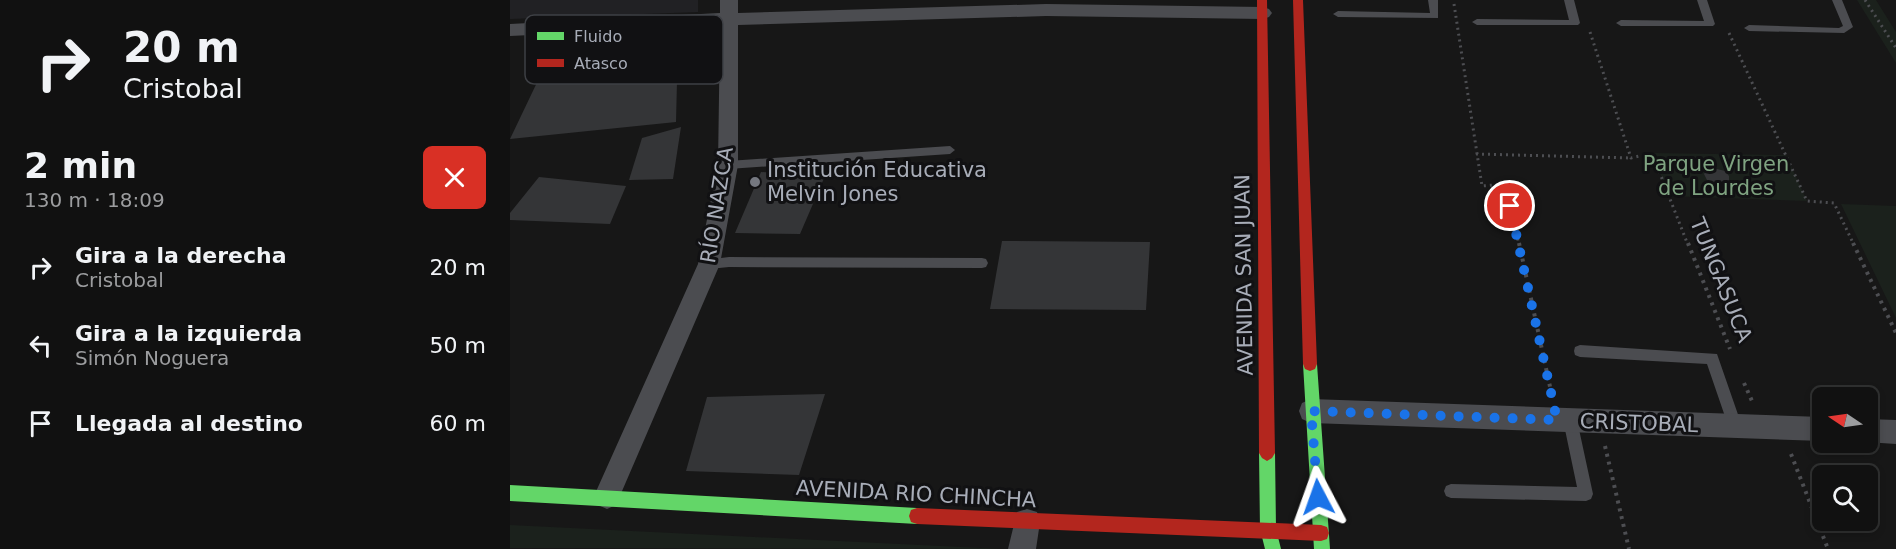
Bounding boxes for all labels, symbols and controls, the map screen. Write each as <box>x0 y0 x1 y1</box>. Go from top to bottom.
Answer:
legend <box>525 15 723 84</box>
text: 20 m <box>123 23 240 72</box>
icon: right <box>24 24 102 102</box>
text: Fluido <box>574 27 622 46</box>
text: Atasco <box>574 54 628 73</box>
text: Cristobal <box>123 73 243 104</box>
street label: RÍO NAZCA <box>695 144 738 265</box>
text: 2 min <box>24 145 137 186</box>
button: close <box>423 146 486 209</box>
park label: Parque Virgen de Lourdes <box>1643 152 1789 200</box>
place label: Institución Educativa Melvin Jones <box>767 158 987 206</box>
street label: AVENIDA SAN JUAN <box>1230 174 1258 376</box>
marker: Institución Educativa Melvin Jones <box>748 175 762 189</box>
pin <box>1484 180 1535 231</box>
text: 130 m · 18:09 <box>24 188 165 212</box>
icon: arrive <box>1493 189 1526 222</box>
street label: TUNGASUCA <box>1685 213 1757 346</box>
text: Gira a la derecha <box>75 243 287 268</box>
icon: right <box>24 251 57 284</box>
text: 20 m <box>430 255 486 280</box>
text: Cristobal <box>75 268 164 292</box>
text: Gira a la izquierda <box>75 321 302 346</box>
icon: left <box>24 329 57 362</box>
text: 50 m <box>430 333 486 358</box>
text: Simón Noguera <box>75 346 229 370</box>
north arrow <box>1812 387 1878 453</box>
map controls <box>1812 387 1878 531</box>
icon: arrive <box>24 407 57 440</box>
street label: CRISTOBAL <box>1579 409 1699 437</box>
text: Llegada al destino <box>75 411 303 436</box>
text: 60 m <box>430 411 486 436</box>
position arrow <box>1286 465 1350 529</box>
button: search <box>1812 465 1878 531</box>
street label: AVENIDA RIO CHINCHA <box>795 476 1037 512</box>

